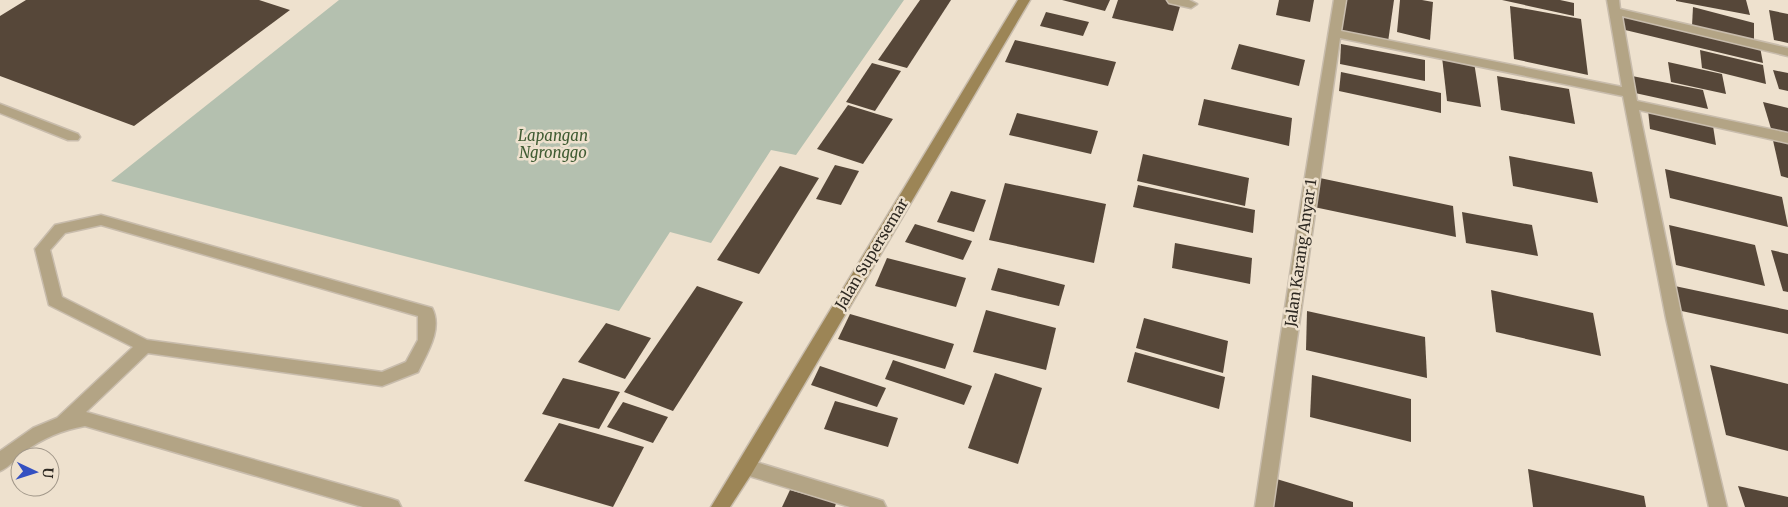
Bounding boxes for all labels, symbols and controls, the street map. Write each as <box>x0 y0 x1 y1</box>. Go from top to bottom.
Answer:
park label: Lapangan Ngronggo <box>518 126 588 162</box>
street label: Jalan Karang Anyar 1 <box>1281 178 1320 329</box>
street label: Jalan Supersemar <box>830 194 912 314</box>
north arrow <box>10 447 60 497</box>
text: U <box>39 467 57 479</box>

